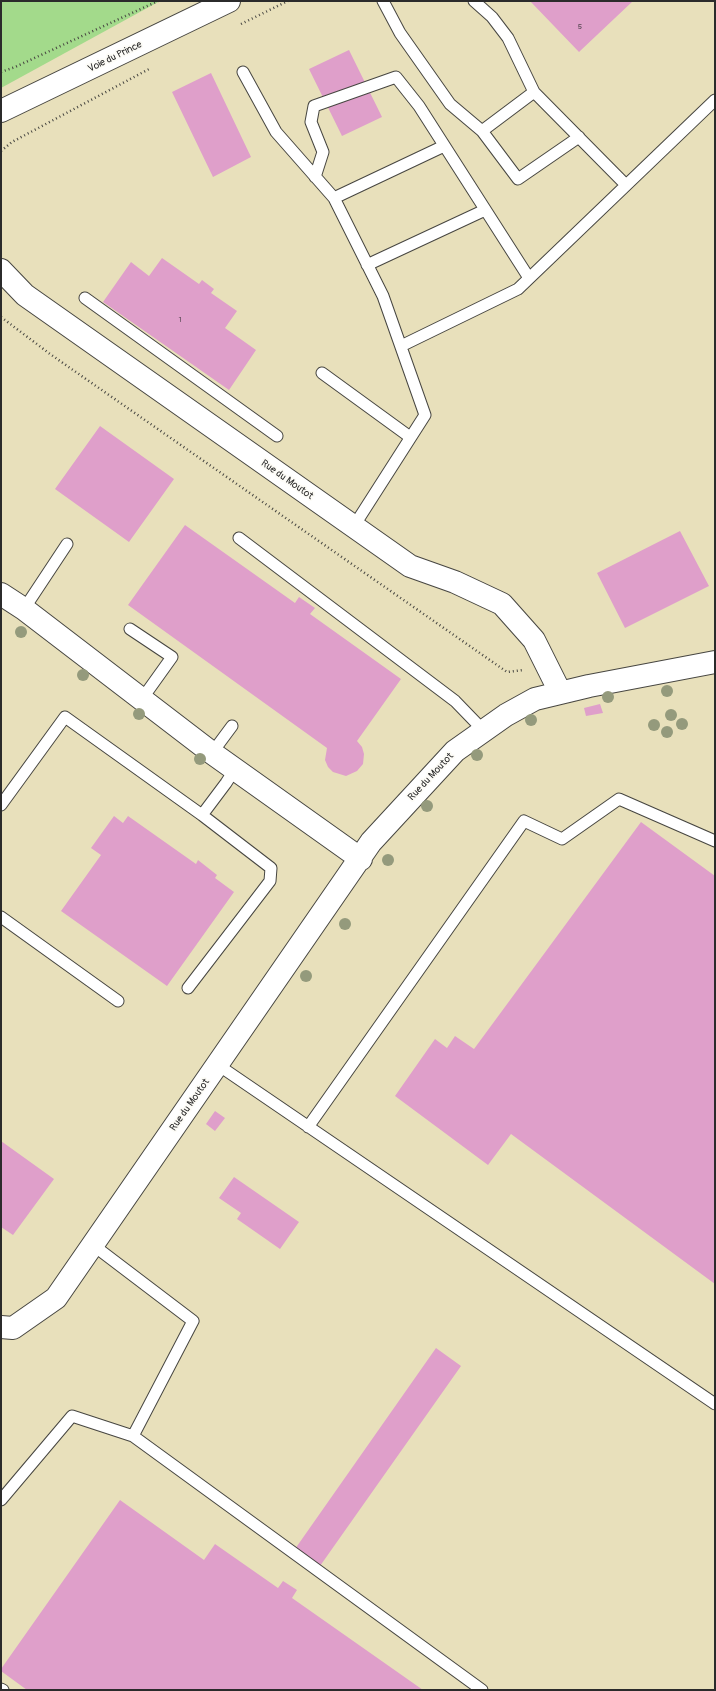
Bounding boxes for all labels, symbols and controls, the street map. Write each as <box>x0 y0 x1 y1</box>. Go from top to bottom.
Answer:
house number: 5 <box>578 22 582 32</box>
street label: Voie du Prince <box>86 39 144 75</box>
house number: 1 <box>178 315 182 325</box>
street label: Rue du Moutot <box>259 458 315 502</box>
street label: Rue du Moutot <box>406 751 456 803</box>
street label: Rue du Moutot <box>168 1077 212 1133</box>

